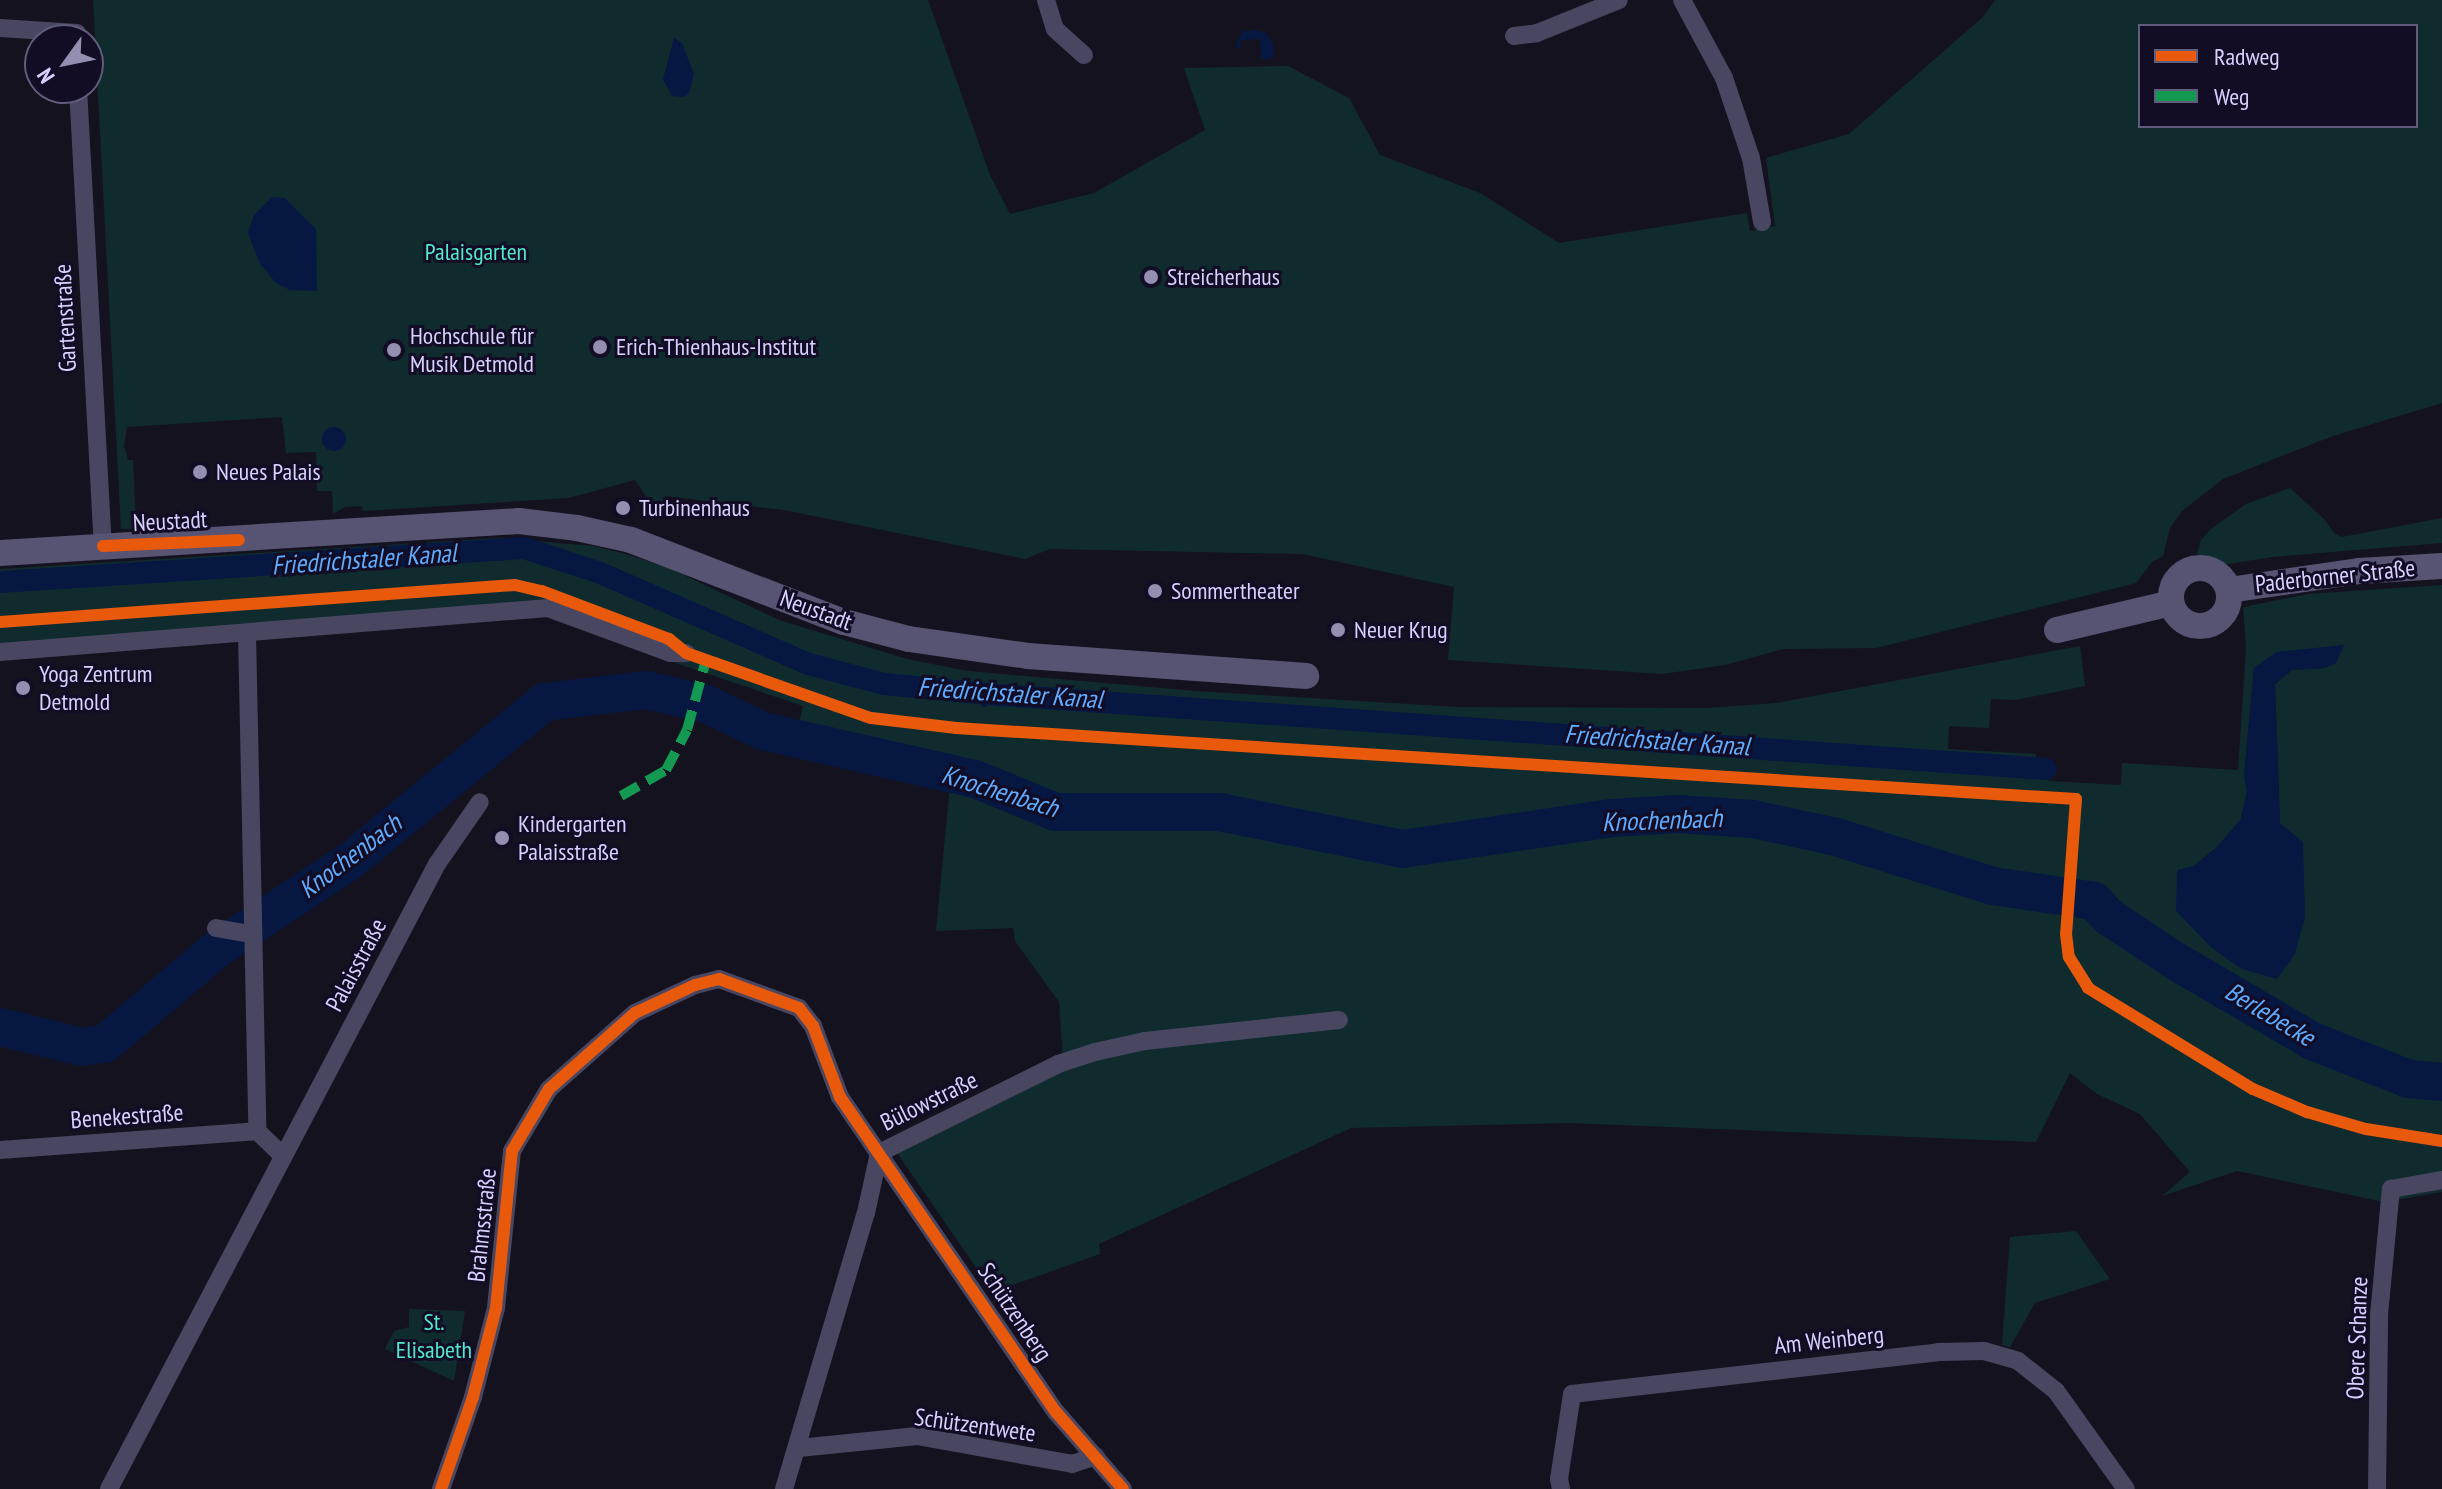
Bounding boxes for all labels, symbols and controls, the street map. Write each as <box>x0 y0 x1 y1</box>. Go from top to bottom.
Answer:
north arrow <box>24 24 104 104</box>
legend <box>2138 24 2418 128</box>
text: Radweg <box>2214 41 2280 72</box>
text: N <box>31 63 61 89</box>
text: Weg <box>2214 81 2249 112</box>
park label: Palaisgarten <box>425 238 527 266</box>
street label: Gartenstraße <box>48 263 82 373</box>
place label: Streicherhaus <box>1167 263 1280 291</box>
marker: Streicherhaus <box>1142 268 1160 286</box>
place label: Hochschule für Musik Detmold <box>410 322 535 378</box>
place label: Erich-Thienhaus-Institut <box>616 333 816 361</box>
marker: Erich-Thienhaus-Institut <box>591 338 609 356</box>
marker: Hochschule für Musik Detmold <box>385 341 403 359</box>
place label: Neues Palais <box>216 458 321 486</box>
marker: Neues Palais <box>191 463 209 481</box>
place label: Turbinenhaus <box>639 494 750 522</box>
marker: Turbinenhaus <box>614 499 632 517</box>
street label: Neustadt <box>132 505 208 537</box>
water label: Friedrichstaler Kanal <box>270 537 458 581</box>
street label: Paderborner Straße <box>2254 553 2416 599</box>
place label: Sommertheater <box>1171 577 1300 605</box>
marker: Sommertheater <box>1146 582 1164 600</box>
street label: Neustadt <box>776 584 856 636</box>
place label: Neuer Krug <box>1354 616 1448 644</box>
marker: Neuer Krug <box>1329 621 1347 639</box>
place label: Yoga Zentrum Detmold <box>39 660 153 716</box>
water label: Friedrichstaler Kanal <box>916 671 1104 715</box>
marker: Yoga Zentrum Detmold <box>14 679 32 697</box>
water label: Friedrichstaler Kanal <box>1563 718 1751 762</box>
water label: Knochenbach <box>938 759 1062 823</box>
water label: Knochenbach <box>1601 802 1723 838</box>
water label: Knochenbach <box>293 807 407 905</box>
place label: Kindergarten Palaisstraße <box>518 810 626 866</box>
marker: Kindergarten Palaisstraße <box>493 829 511 847</box>
street label: Palaisstraße <box>320 914 392 1016</box>
water label: Berlebecke <box>2220 975 2320 1053</box>
street label: Bülowstraße <box>876 1065 982 1137</box>
street label: Benekestraße <box>70 1098 184 1134</box>
street label: Brahmsstraße <box>462 1167 502 1283</box>
street label: Schützenberg <box>972 1257 1058 1367</box>
street label: Obere Schanze <box>2340 1276 2374 1400</box>
park label: St. Elisabeth <box>396 1308 472 1364</box>
street label: Am Weinberg <box>1773 1320 1885 1360</box>
street label: Schützentwete <box>913 1402 1037 1448</box>

